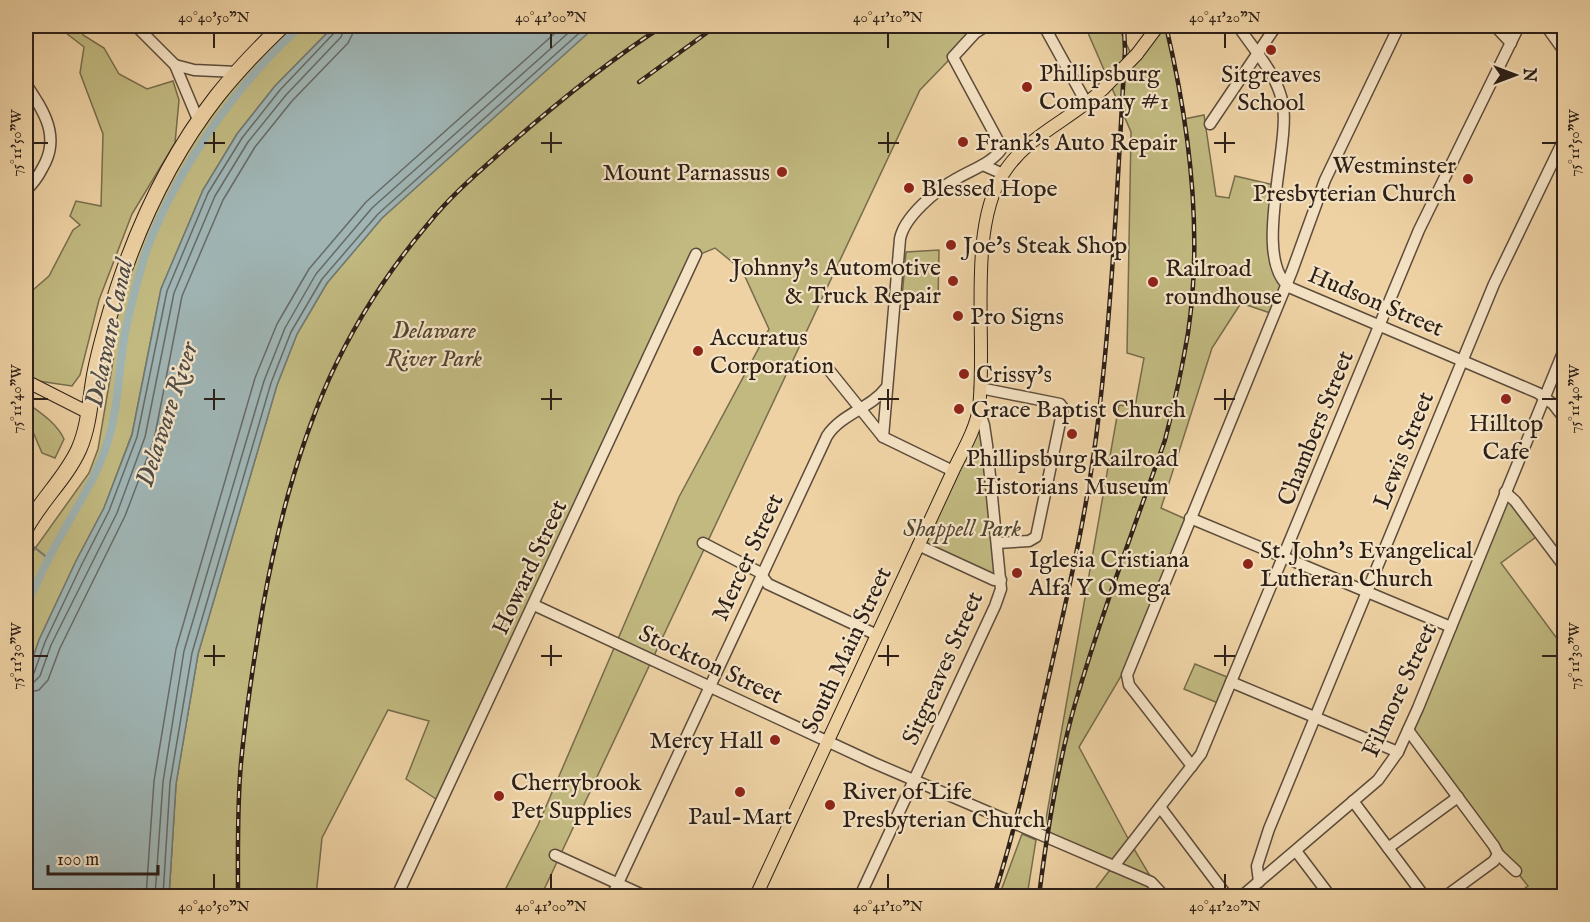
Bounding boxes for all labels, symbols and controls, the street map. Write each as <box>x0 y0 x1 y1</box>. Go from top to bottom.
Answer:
text: 40°40'50"N <box>178 8 250 27</box>
text: 40°41'00"N <box>515 8 587 27</box>
text: 40°41'10"N <box>853 8 923 27</box>
text: 40°41'20"N <box>1189 8 1261 27</box>
marker: Sitgreaves School <box>1264 43 1278 57</box>
north arrow <box>1485 45 1545 105</box>
place label: Phillipsburg Company #1 <box>1039 59 1169 118</box>
place label: Sitgreaves School <box>1221 60 1321 119</box>
text: N <box>1518 67 1538 82</box>
marker: Phillipsburg Company #1 <box>1020 80 1034 94</box>
text: 75°11'50"W <box>7 109 26 177</box>
text: 75°11'50"W <box>1565 109 1584 177</box>
place label: Frank's Auto Repair <box>975 128 1178 159</box>
marker: Frank's Auto Repair <box>956 135 970 149</box>
place label: Westminster Presbyterian Church <box>1252 151 1456 210</box>
place label: Mount Parnassus <box>602 158 770 189</box>
marker: Mount Parnassus <box>775 165 789 179</box>
marker: Westminster Presbyterian Church <box>1461 172 1475 186</box>
place label: Blessed Hope <box>921 174 1057 205</box>
marker: Blessed Hope <box>902 181 916 195</box>
place label: Joe's Steak Shop <box>960 231 1127 262</box>
marker: Joe's Steak Shop <box>944 238 958 252</box>
place label: Johnny's Automotive & Truck Repair <box>729 253 941 312</box>
water label: Delaware Canal <box>78 254 142 410</box>
place label: Railroad roundhouse <box>1165 254 1282 313</box>
street label: Hudson Street <box>1303 260 1448 345</box>
marker: Johnny's Automotive & Truck Repair <box>946 274 960 288</box>
marker: Railroad roundhouse <box>1146 275 1160 289</box>
place label: Pro Signs <box>970 302 1064 333</box>
marker: Pro Signs <box>951 309 965 323</box>
park label: Delaware River Park <box>386 316 483 375</box>
place label: Accuratus Corporation <box>709 323 834 382</box>
water label: Delaware River <box>128 337 207 491</box>
marker: Accuratus Corporation <box>691 344 705 358</box>
street label: Chambers Street <box>1271 346 1362 511</box>
place label: Crissy's <box>976 360 1052 391</box>
text: 75°11'40"W <box>7 364 26 434</box>
text: 75°11'40"W <box>1565 364 1584 434</box>
marker: Crissy's <box>957 367 971 381</box>
street label: Lewis Street <box>1367 387 1442 514</box>
marker: Hilltop Cafe <box>1499 392 1513 406</box>
place label: Grace Baptist Church <box>971 395 1186 426</box>
marker: Grace Baptist Church <box>952 402 966 416</box>
place label: Hilltop Cafe <box>1469 409 1543 468</box>
marker: Phillipsburg Railroad Historians Museum <box>1065 427 1079 441</box>
place label: Phillipsburg Railroad Historians Museum <box>966 444 1179 503</box>
street label: Mercer Street <box>705 489 791 626</box>
street label: Howard Street <box>486 495 575 640</box>
park label: Shappell Park <box>903 514 1021 545</box>
place label: St. John's Evangelical Lutheran Church <box>1260 536 1473 595</box>
place label: Iglesia Cristiana Alfa Y Omega <box>1028 545 1190 604</box>
marker: St. John's Evangelical Lutheran Church <box>1241 557 1255 571</box>
street label: South Main Street <box>795 562 900 739</box>
marker: Iglesia Cristiana Alfa Y Omega <box>1010 566 1024 580</box>
street label: Sitgreaves Street <box>896 587 991 750</box>
street label: Stockton Street <box>633 619 787 712</box>
street label: Filmore Street <box>1356 619 1445 763</box>
text: 75°11'30"W <box>7 622 26 690</box>
text: 75°11'30"W <box>1565 622 1584 690</box>
place label: Mercy Hall <box>649 726 763 757</box>
marker: Mercy Hall <box>768 733 782 747</box>
place label: Cherrybrook Pet Supplies <box>511 768 642 827</box>
place label: River of Life Presbyterian Church <box>842 777 1046 836</box>
marker: Paul-Mart <box>733 785 747 799</box>
marker: Cherrybrook Pet Supplies <box>492 789 506 803</box>
marker: River of Life Presbyterian Church <box>823 798 837 812</box>
place label: Paul-Mart <box>688 802 792 833</box>
scale bar <box>48 838 158 876</box>
text: 100 m <box>57 849 99 872</box>
text: 40°40'50"N <box>178 897 250 916</box>
text: 40°41'00"N <box>515 897 587 916</box>
text: 40°41'10"N <box>853 897 923 916</box>
text: 40°41'20"N <box>1189 897 1261 916</box>

